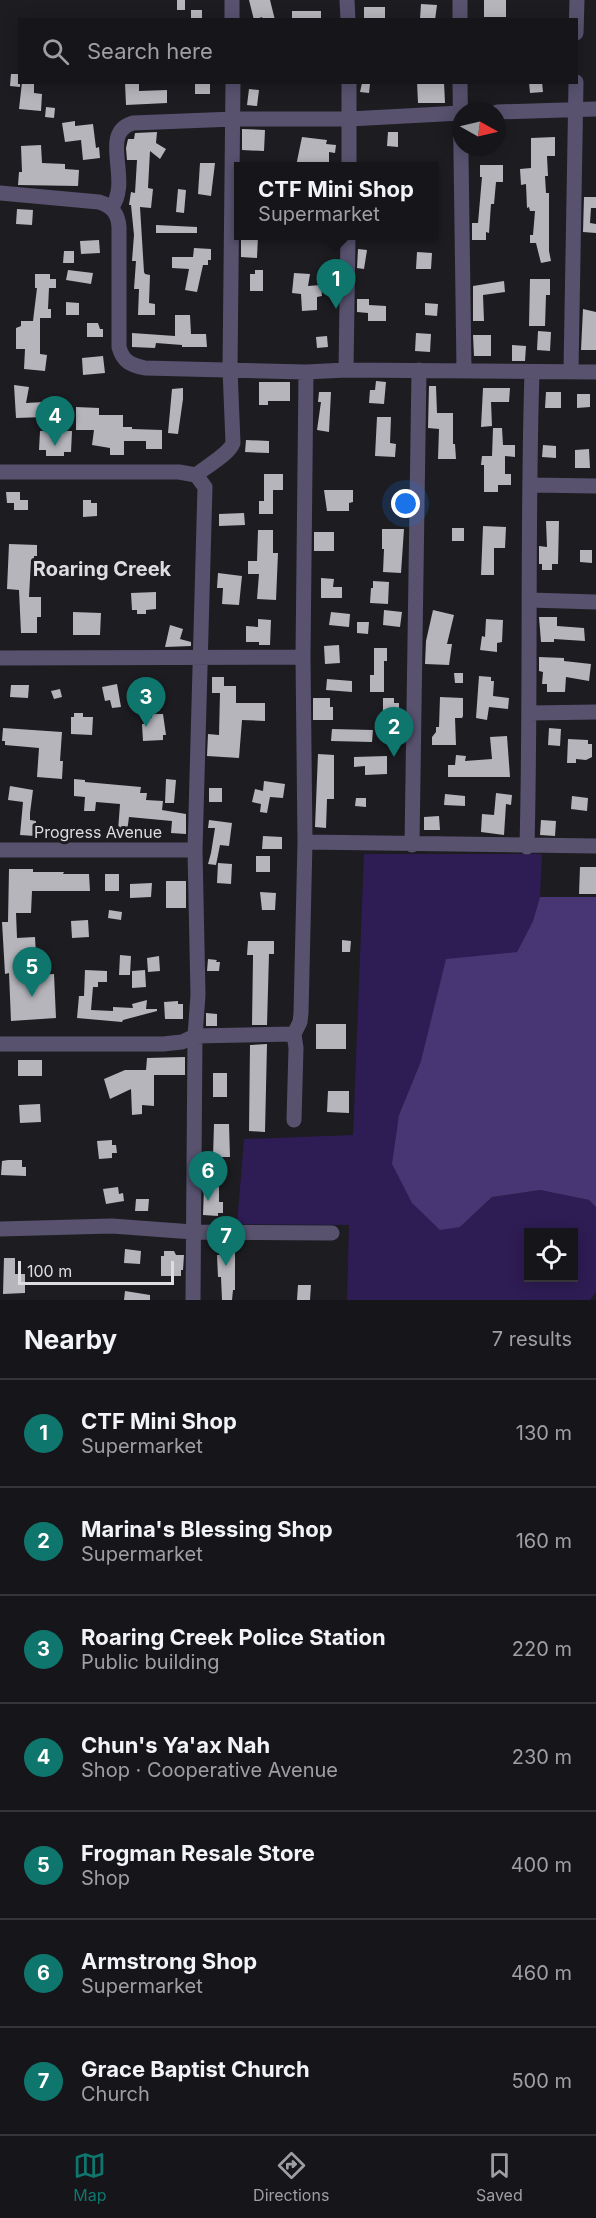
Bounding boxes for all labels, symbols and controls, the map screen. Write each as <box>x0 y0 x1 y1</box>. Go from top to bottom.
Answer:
search box <box>18 18 578 84</box>
icon: search <box>39 35 72 68</box>
text: Search here <box>87 38 213 64</box>
north arrow <box>452 102 506 156</box>
popup <box>234 162 438 240</box>
text: CTF Mini Shop <box>258 176 414 202</box>
text: Supermarket <box>258 202 380 226</box>
pin: 1 <box>316 260 356 309</box>
pin: 4 <box>36 396 74 446</box>
your location <box>391 489 420 518</box>
district label: Roaring Creek <box>33 557 172 581</box>
pin: 3 <box>126 678 166 727</box>
pin: 2 <box>374 708 414 757</box>
street label: Progress Avenue <box>34 822 162 842</box>
pin: 5 <box>12 948 51 997</box>
pin: 6 <box>188 1152 228 1201</box>
pin: 7 <box>206 1216 246 1266</box>
map controls <box>524 1228 578 1282</box>
button: locate <box>524 1228 578 1282</box>
scale bar <box>18 1258 174 1286</box>
text: 100 m <box>27 1261 72 1281</box>
text: Nearby <box>24 1324 117 1355</box>
text: 7 results <box>492 1327 572 1351</box>
text: CTF Mini Shop <box>81 1408 237 1434</box>
text: 1 <box>39 1421 48 1445</box>
text: 130 m <box>516 1421 572 1445</box>
text: Supermarket <box>81 1434 203 1458</box>
text: Marina's Blessing Shop <box>81 1516 333 1542</box>
text: 2 <box>37 1529 50 1553</box>
text: 160 m <box>516 1529 572 1553</box>
text: Supermarket <box>81 1542 203 1566</box>
text: Roaring Creek Police Station <box>81 1624 386 1650</box>
text: 3 <box>37 1637 50 1661</box>
text: 220 m <box>512 1637 572 1661</box>
text: Public building <box>81 1650 220 1674</box>
text: Chun's Ya'ax Nah <box>81 1732 270 1758</box>
text: 4 <box>37 1745 50 1769</box>
text: 230 m <box>512 1745 572 1769</box>
text: Shop · Cooperative Avenue <box>81 1758 338 1782</box>
text: Frogman Resale Store <box>81 1840 315 1866</box>
text: 5 <box>37 1853 50 1877</box>
text: 400 m <box>511 1853 572 1877</box>
text: Shop <box>81 1866 130 1890</box>
text: Armstrong Shop <box>81 1948 257 1974</box>
text: 6 <box>37 1961 50 1985</box>
text: 460 m <box>511 1961 572 1985</box>
text: Supermarket <box>81 1974 203 1998</box>
text: Grace Baptist Church <box>81 2056 310 2082</box>
text: 7 <box>38 2069 49 2093</box>
text: 500 m <box>511 2069 572 2093</box>
text: Church <box>81 2082 150 2106</box>
tab: Map <box>73 2149 107 2205</box>
tab: Directions <box>253 2149 329 2205</box>
tab: Saved <box>476 2149 523 2205</box>

